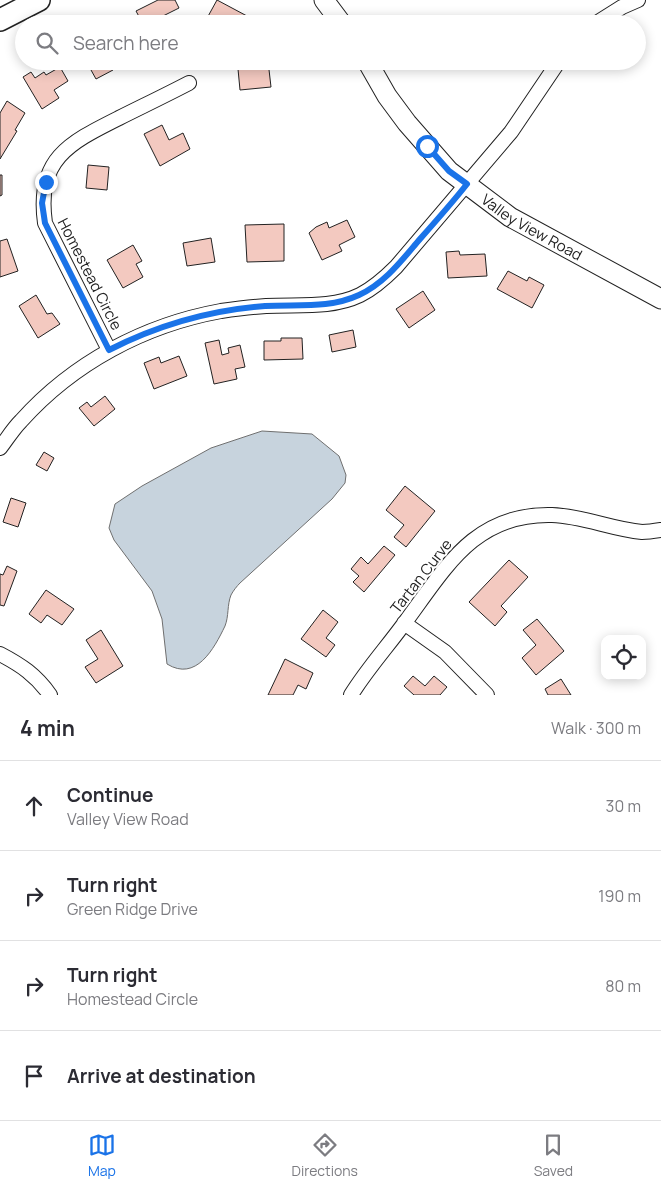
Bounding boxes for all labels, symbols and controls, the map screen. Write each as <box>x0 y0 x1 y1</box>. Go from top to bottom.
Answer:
search box <box>15 15 646 70</box>
icon: search <box>33 29 61 57</box>
text: Search here <box>73 30 179 56</box>
route start <box>416 135 439 158</box>
route end <box>35 171 58 194</box>
street label: Valley View Road <box>477 189 586 265</box>
street label: Homestead Circle <box>53 215 127 334</box>
street label: Tartan Curve <box>385 534 457 618</box>
map controls <box>601 635 646 680</box>
button: locate <box>601 635 646 680</box>
text: 4 min <box>20 714 75 742</box>
text: Walk · 300 m <box>551 717 641 739</box>
text: Continue <box>67 782 153 808</box>
icon: ahead <box>20 792 48 820</box>
text: 30 m <box>606 795 641 817</box>
text: Valley View Road <box>67 808 189 830</box>
text: Turn right <box>67 872 157 898</box>
icon: right <box>20 882 48 910</box>
text: 190 m <box>598 885 641 907</box>
text: Green Ridge Drive <box>67 898 198 920</box>
text: Turn right <box>67 962 157 988</box>
icon: right <box>20 972 48 1000</box>
text: 80 m <box>605 975 641 997</box>
text: Homestead Circle <box>67 988 198 1010</box>
icon: arrive <box>20 1062 48 1090</box>
text: Arrive at destination <box>67 1063 256 1089</box>
tab: Map <box>88 1131 116 1180</box>
tab: Directions <box>292 1131 358 1180</box>
tab: Saved <box>534 1131 573 1180</box>

